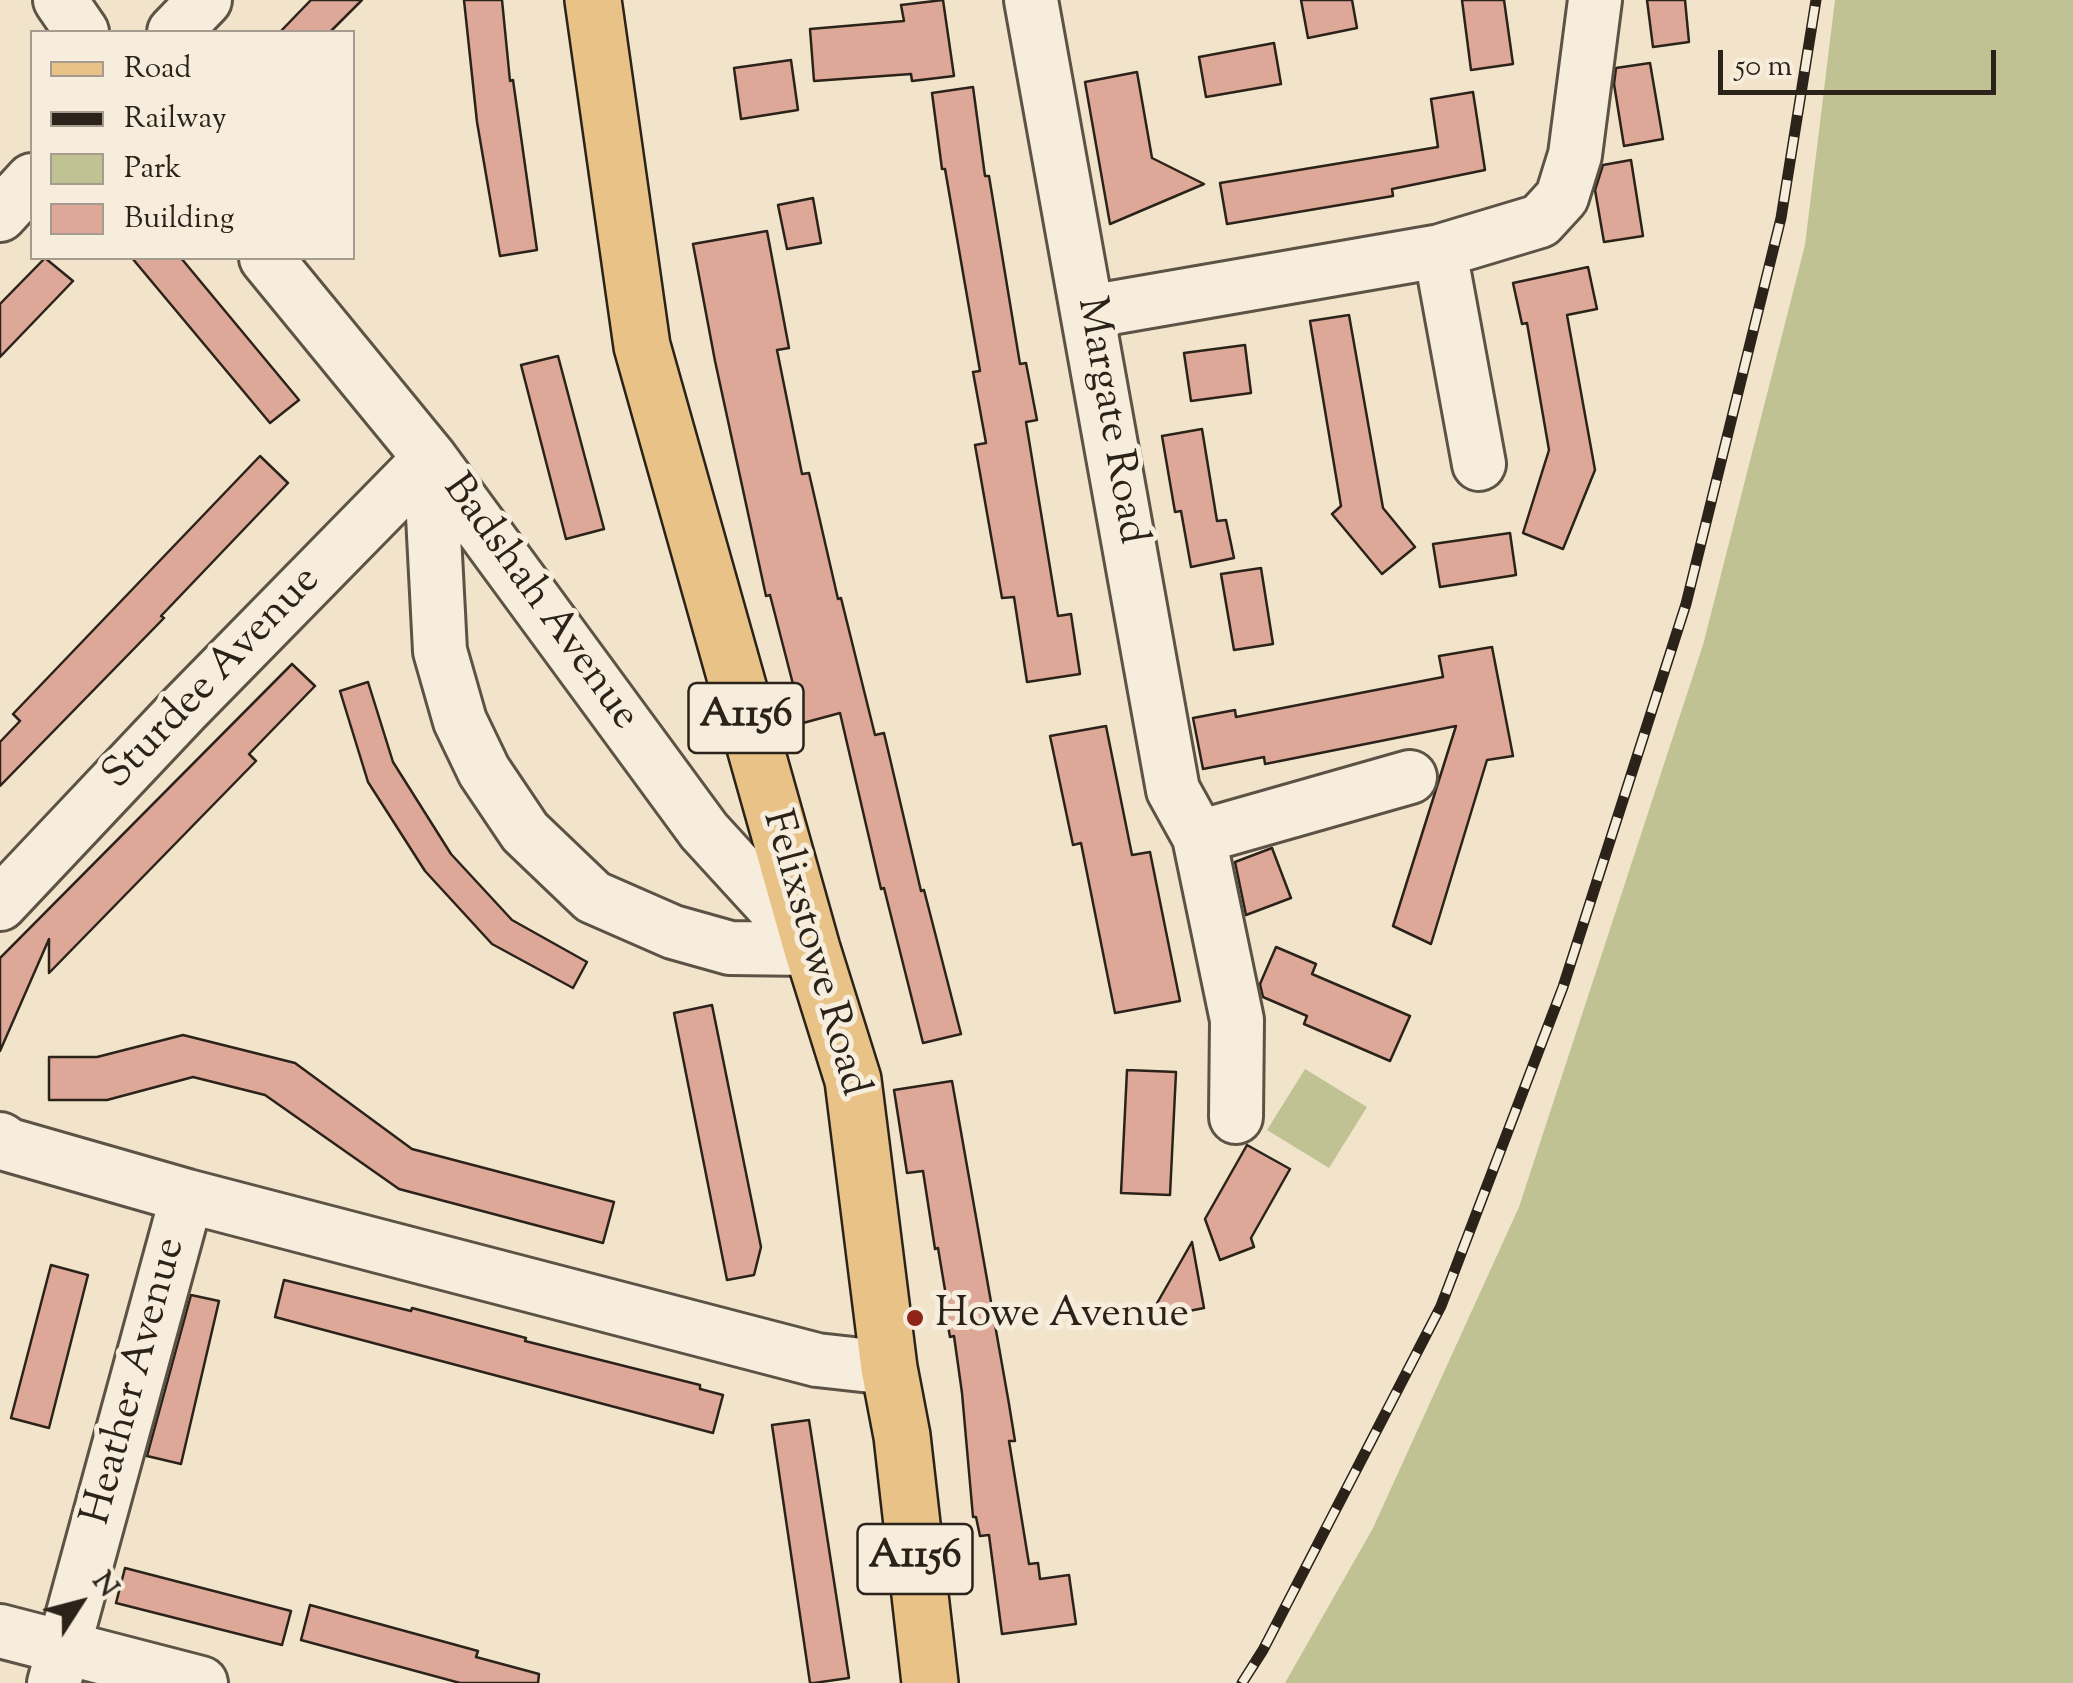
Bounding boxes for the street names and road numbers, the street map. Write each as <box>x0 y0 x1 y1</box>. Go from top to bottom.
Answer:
street label: Margate Road <box>1061 294 1155 548</box>
street label: Badshah Avenue <box>428 466 648 742</box>
street label: Sturdee Avenue <box>95 558 333 802</box>
road number: A1156 <box>688 683 804 753</box>
street label: Felixstowe Road <box>747 806 877 1102</box>
street label: Heather Avenue <box>74 1233 200 1531</box>
road number: A1156 <box>858 1524 972 1594</box>

